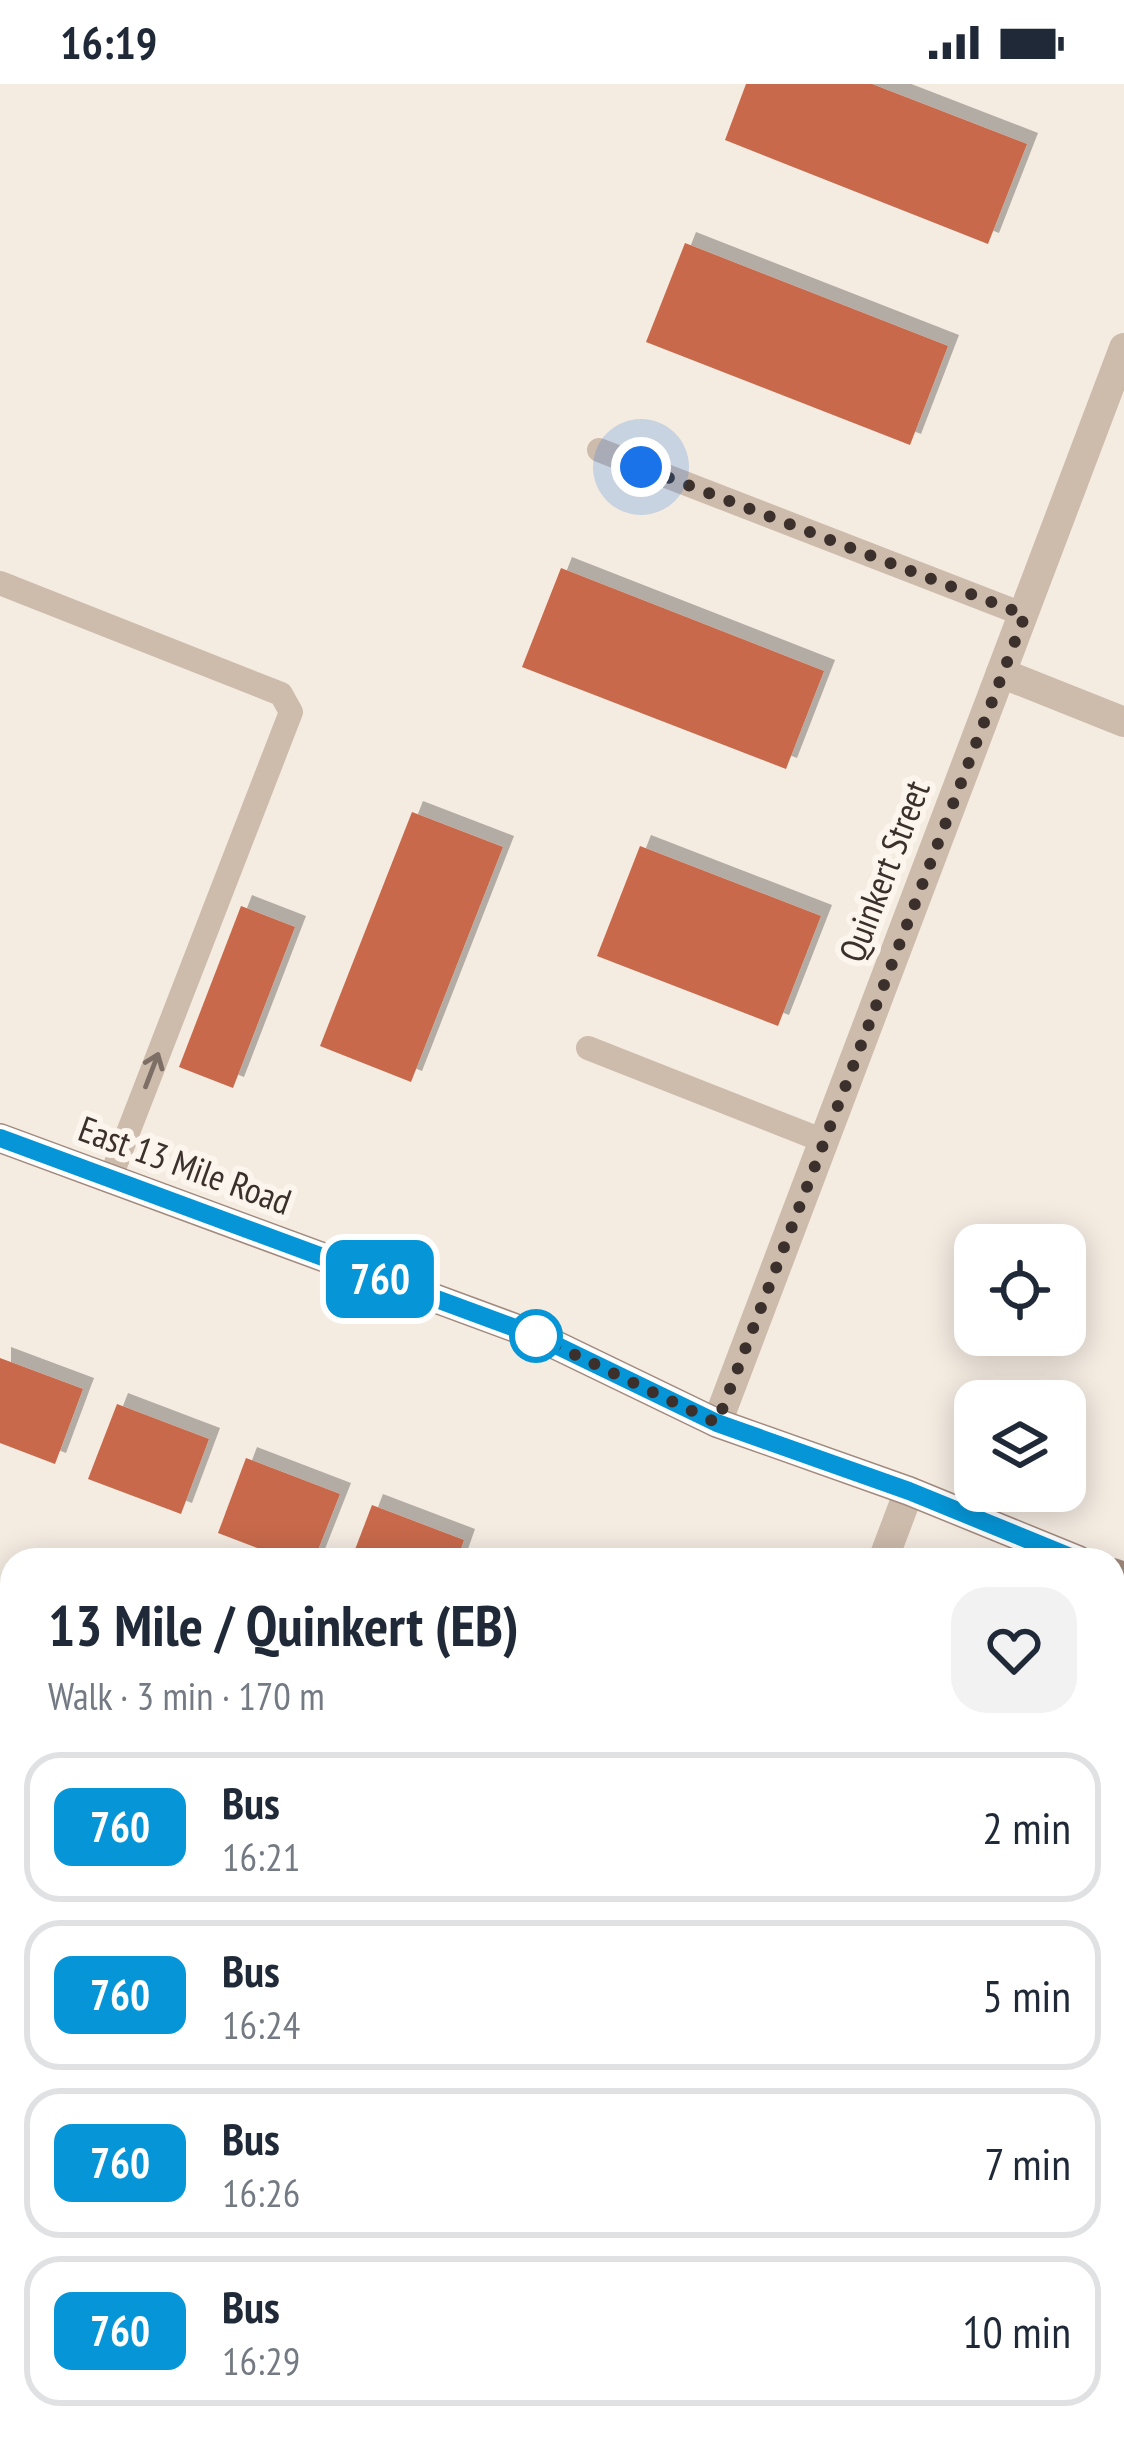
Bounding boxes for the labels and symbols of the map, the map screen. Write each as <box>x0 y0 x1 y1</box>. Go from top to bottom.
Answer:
your location <box>611 437 671 497</box>
street label: Quinkert Street <box>828 773 940 968</box>
one-way arrow <box>143 1052 165 1089</box>
street label: East 13 Mile Road <box>73 1104 298 1225</box>
line badge: 760 <box>311 1240 449 1318</box>
unlabelled marker <box>511 1311 561 1361</box>

